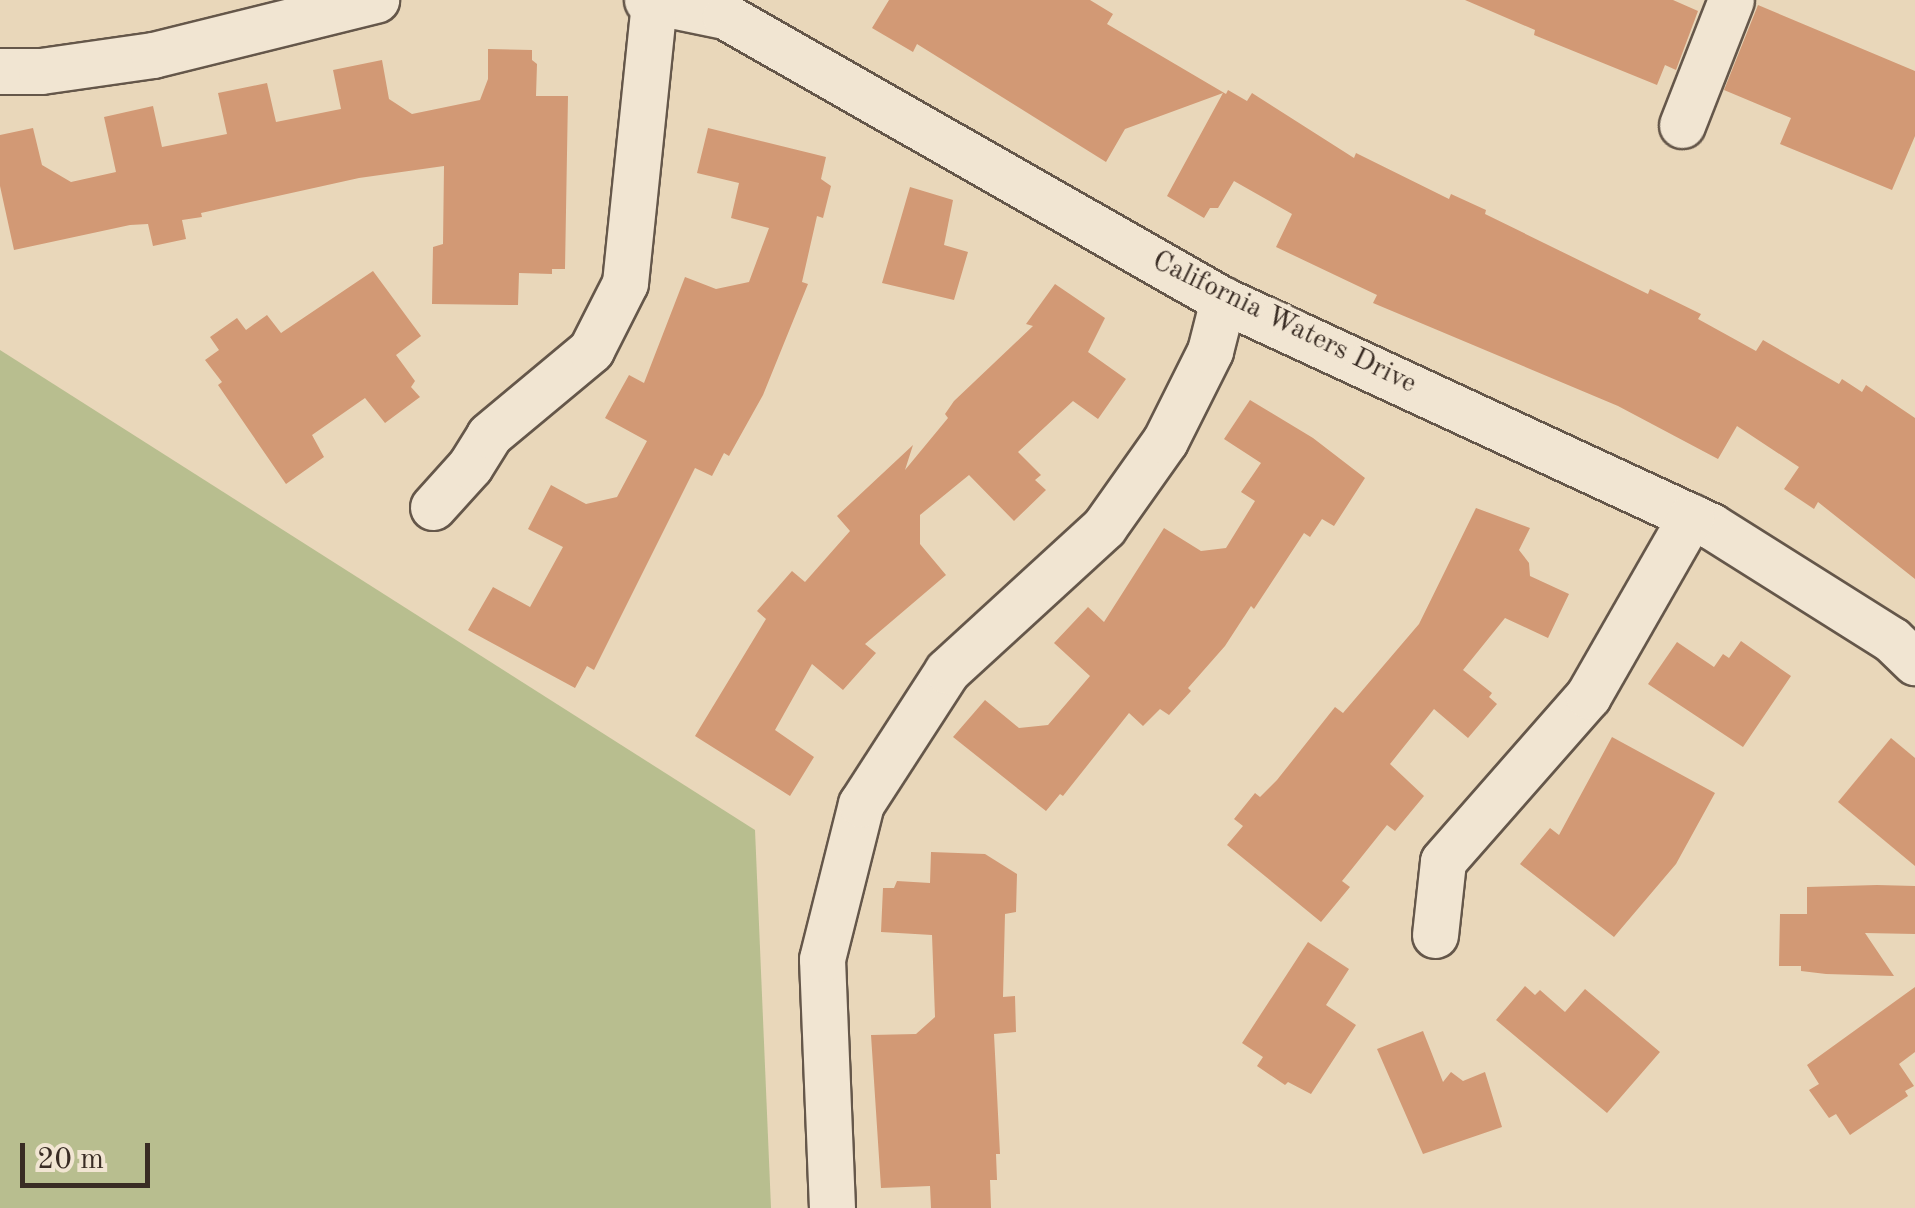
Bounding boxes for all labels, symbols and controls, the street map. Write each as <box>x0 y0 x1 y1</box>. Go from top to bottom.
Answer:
street label: California Waters Drive <box>1147 244 1421 402</box>
scale bar <box>25 1123 155 1185</box>
text: 20 m <box>37 1145 104 1175</box>

